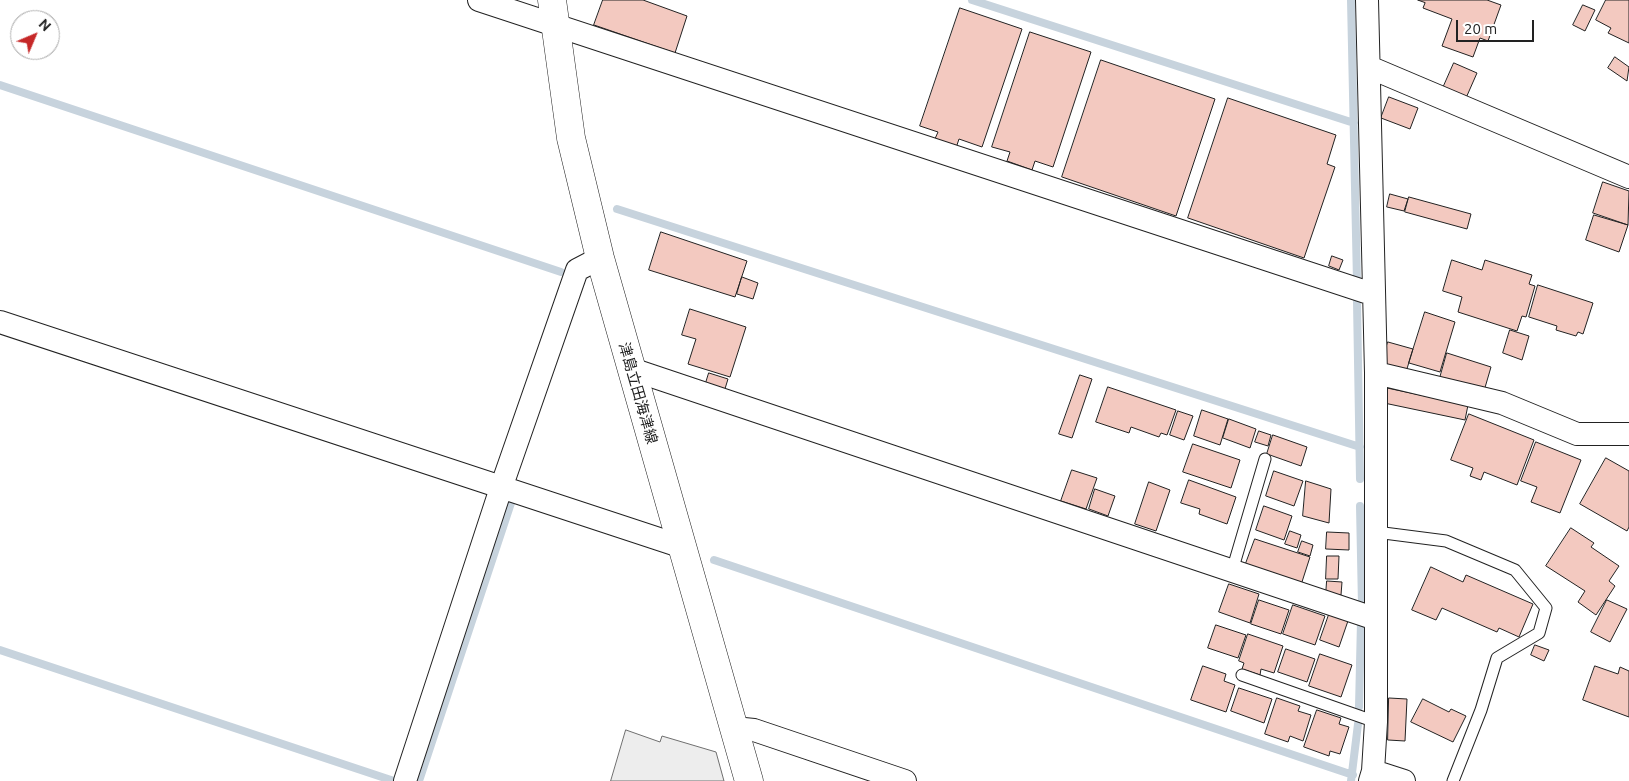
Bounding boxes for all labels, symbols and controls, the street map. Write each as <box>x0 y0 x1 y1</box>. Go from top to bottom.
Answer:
north arrow <box>10 10 60 60</box>
scale bar <box>1459 10 1536 42</box>
text: N <box>36 16 54 34</box>
text: 20 m <box>1464 20 1497 37</box>
street label: 津島立田海津線 <box>615 340 661 446</box>

